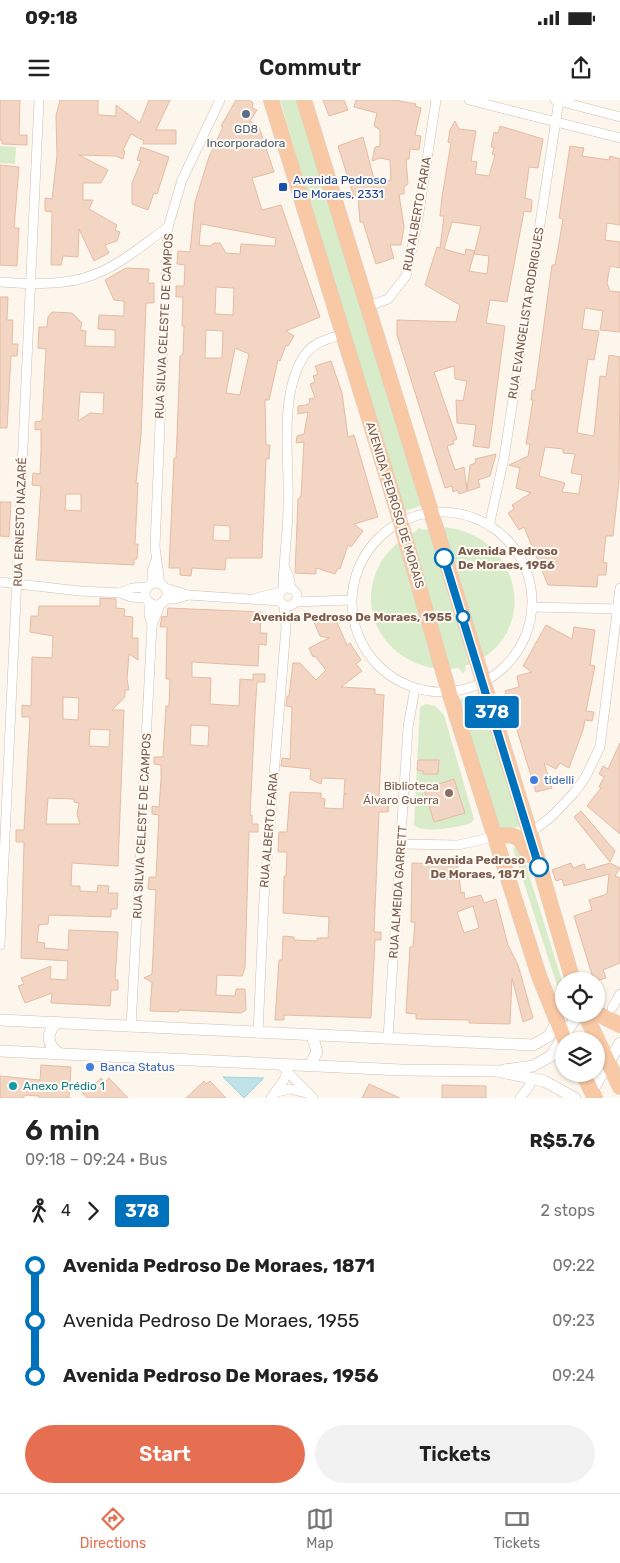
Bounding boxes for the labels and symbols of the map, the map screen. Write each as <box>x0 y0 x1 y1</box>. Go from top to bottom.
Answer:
marker: GD8 Incorporadora <box>240 108 252 120</box>
place label: GD8 Incorporadora <box>207 122 285 150</box>
street label: RUA ALBERTO FARIA <box>400 156 434 272</box>
place label: Avenida Pedroso De Moraes, 2331 <box>293 173 387 201</box>
marker: Avenida Pedroso De Moraes, 2331 <box>277 181 289 193</box>
street label: RUA EVANGELISTA RODRIGUES <box>505 226 547 400</box>
street label: RUA SILVIA CELESTE DE CAMPOS <box>152 233 176 419</box>
street label: AVENIDA PEDROSO DE MORAIS <box>363 420 427 590</box>
street label: RUA ERNESTO NAZARÉ <box>11 457 29 587</box>
place label: Avenida Pedroso De Moraes, 1956 <box>458 544 558 572</box>
marker: Avenida Pedroso De Moraes, 1956 <box>434 548 454 568</box>
place label: Avenida Pedroso De Moraes, 1955 <box>253 610 452 624</box>
marker: Avenida Pedroso De Moraes, 1955 <box>456 610 470 624</box>
line badge: 378 <box>463 696 521 728</box>
street label: RUA SILVIA CELESTE DE CAMPOS <box>130 733 154 919</box>
street label: RUA ALBERTO FARIA <box>257 772 281 888</box>
place label: tidelli <box>544 773 574 787</box>
marker: tidelli <box>528 774 540 786</box>
place label: Biblioteca Álvaro Guerra <box>363 779 439 807</box>
marker: Biblioteca Álvaro Guerra <box>443 787 455 799</box>
street label: RUA ALMEIDA GARRETT <box>386 825 410 959</box>
place label: Avenida Pedroso De Moraes, 1871 <box>425 853 525 881</box>
marker: Avenida Pedroso De Moraes, 1871 <box>529 857 549 877</box>
place label: Banca Status <box>100 1060 175 1074</box>
marker: Banca Status <box>84 1061 96 1073</box>
place label: Anexo Prédio 1 <box>23 1079 105 1093</box>
marker: Anexo Prédio 1 <box>7 1080 19 1092</box>

